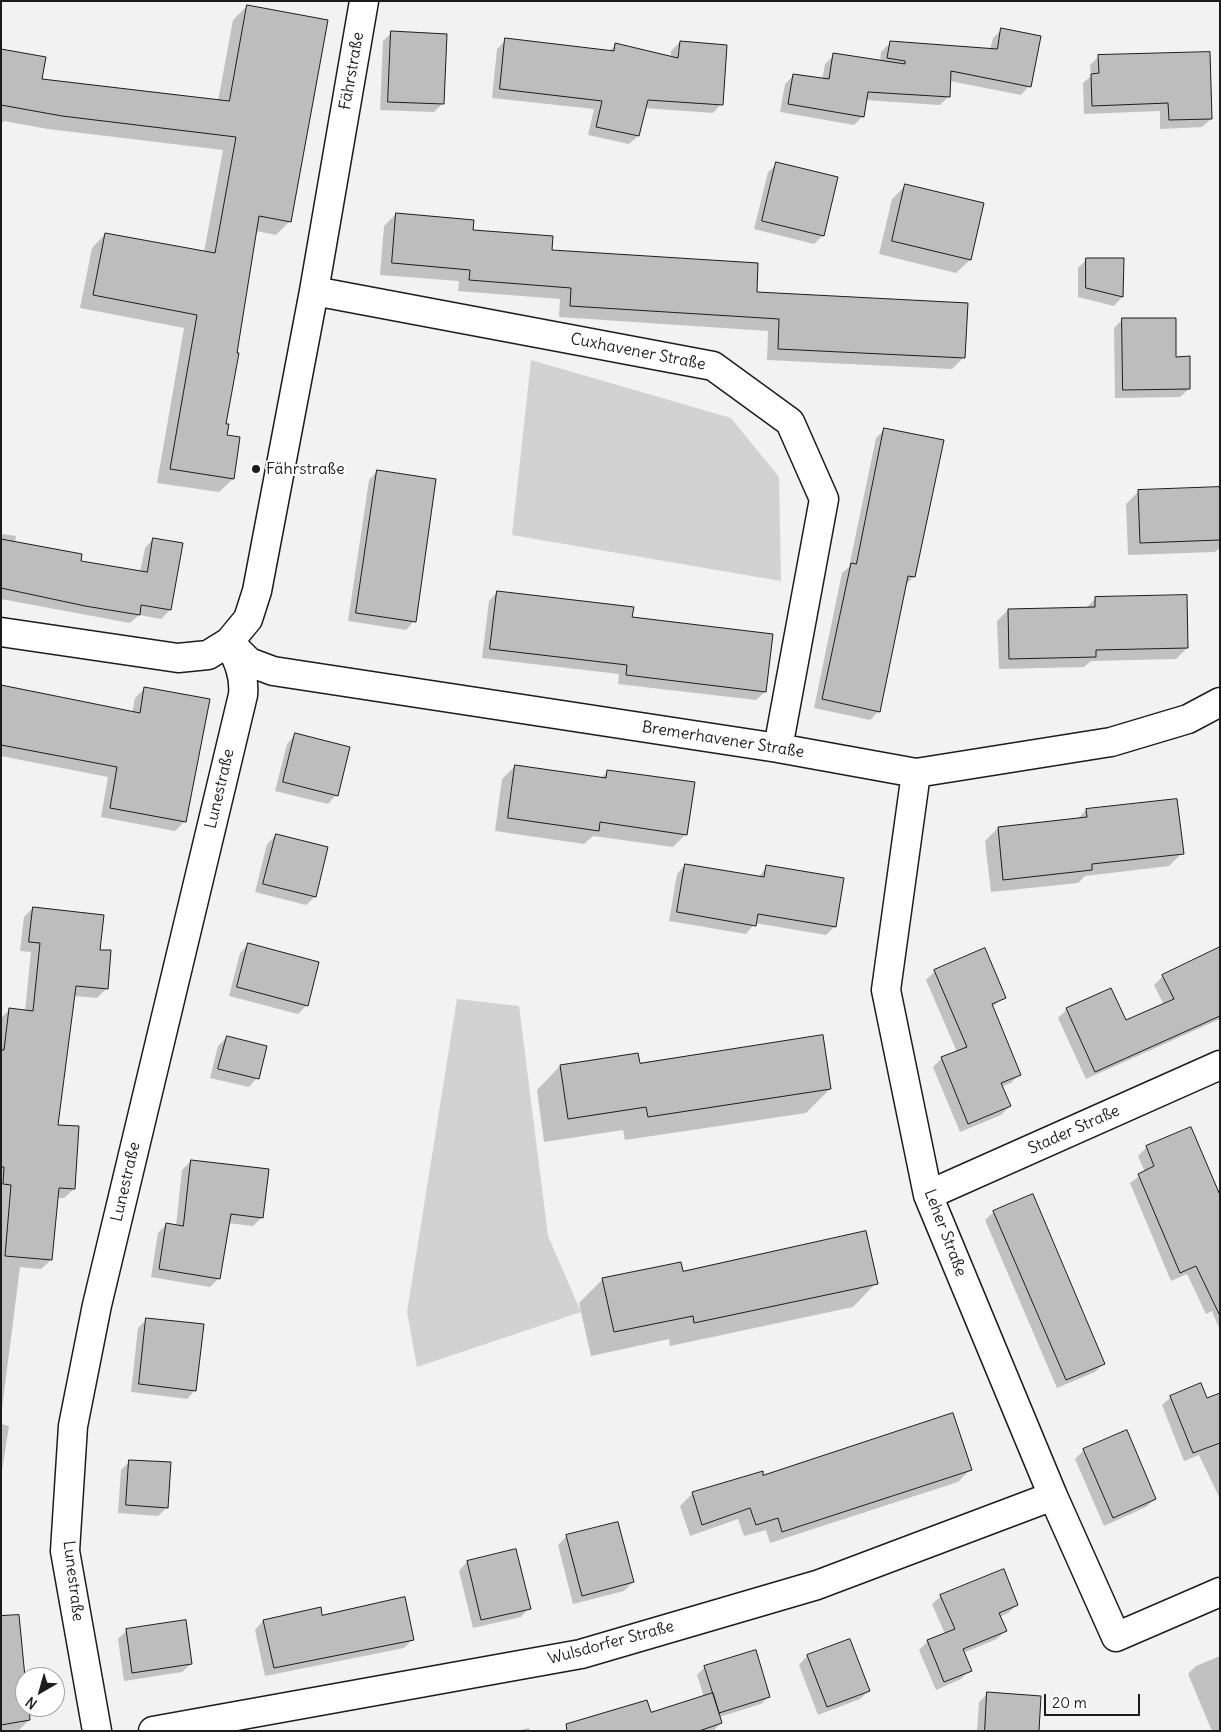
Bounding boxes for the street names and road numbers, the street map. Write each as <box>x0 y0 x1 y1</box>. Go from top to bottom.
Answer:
street label: Fährstraße <box>336 31 368 111</box>
street label: Cuxhavener Straße <box>569 329 707 375</box>
street label: Bremerhavener Straße <box>640 718 806 762</box>
street label: Lunestraße <box>202 747 238 831</box>
street label: Stader Straße <box>1025 1101 1123 1159</box>
street label: Lunestraße <box>108 1140 144 1224</box>
street label: Leher Straße <box>920 1187 970 1279</box>
street label: Lunestraße <box>59 1540 87 1622</box>
street label: Wulsdorfer Straße <box>546 1617 676 1669</box>

